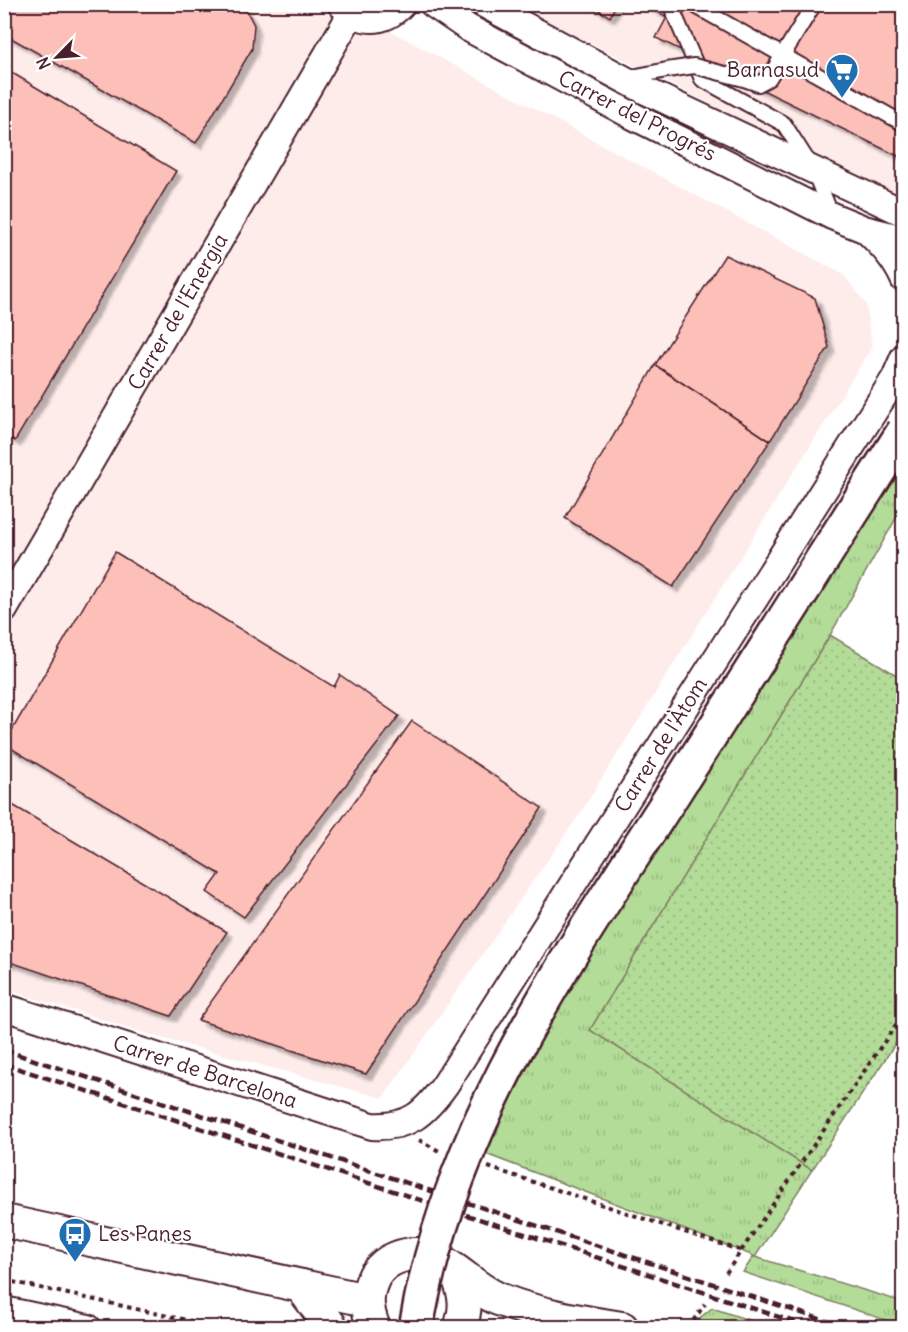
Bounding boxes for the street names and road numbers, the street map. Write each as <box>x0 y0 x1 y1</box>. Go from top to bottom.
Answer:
street label: Carrer del Progrés <box>554 64 721 167</box>
street label: Carrer de l'Energia <box>122 228 233 395</box>
street label: Carrer de l'Àtom <box>608 672 713 817</box>
street label: Carrer de Barcelona <box>110 1029 301 1114</box>

